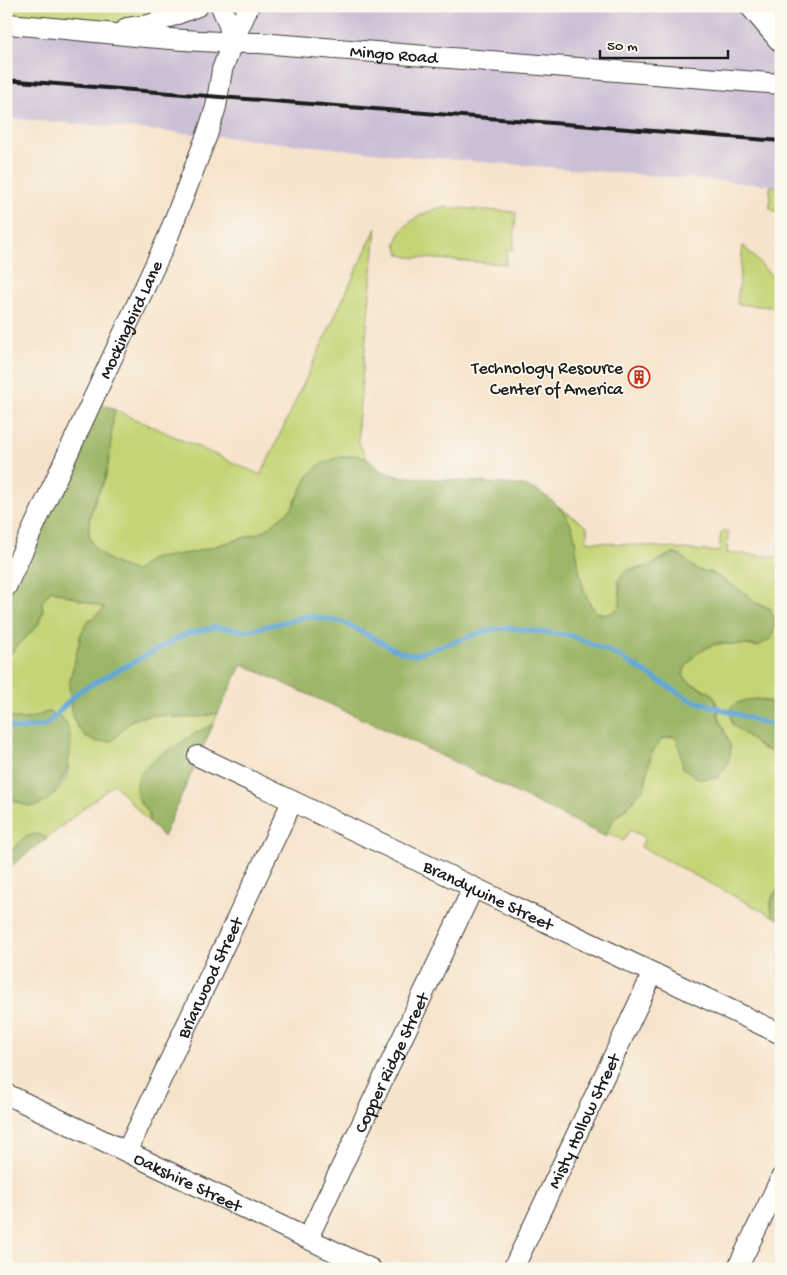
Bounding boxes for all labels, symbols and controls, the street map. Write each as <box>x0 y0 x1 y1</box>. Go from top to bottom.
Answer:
scale bar <box>600 28 727 60</box>
text: 50 m <box>607 38 638 56</box>
street label: Mingo Road <box>349 42 440 70</box>
street label: Mockingbird Lane <box>96 257 169 383</box>
place label: Technology Resource Center of America <box>471 359 624 401</box>
building icon: Technology Resource Center of America <box>627 365 651 389</box>
street label: Brandywine Street <box>418 856 557 938</box>
street label: Briarwood Street <box>173 913 250 1043</box>
street label: Copper Ridge Street <box>351 989 436 1137</box>
street label: Misty Hollow Street <box>545 1050 627 1193</box>
street label: Oakshire Street <box>130 1149 246 1219</box>

